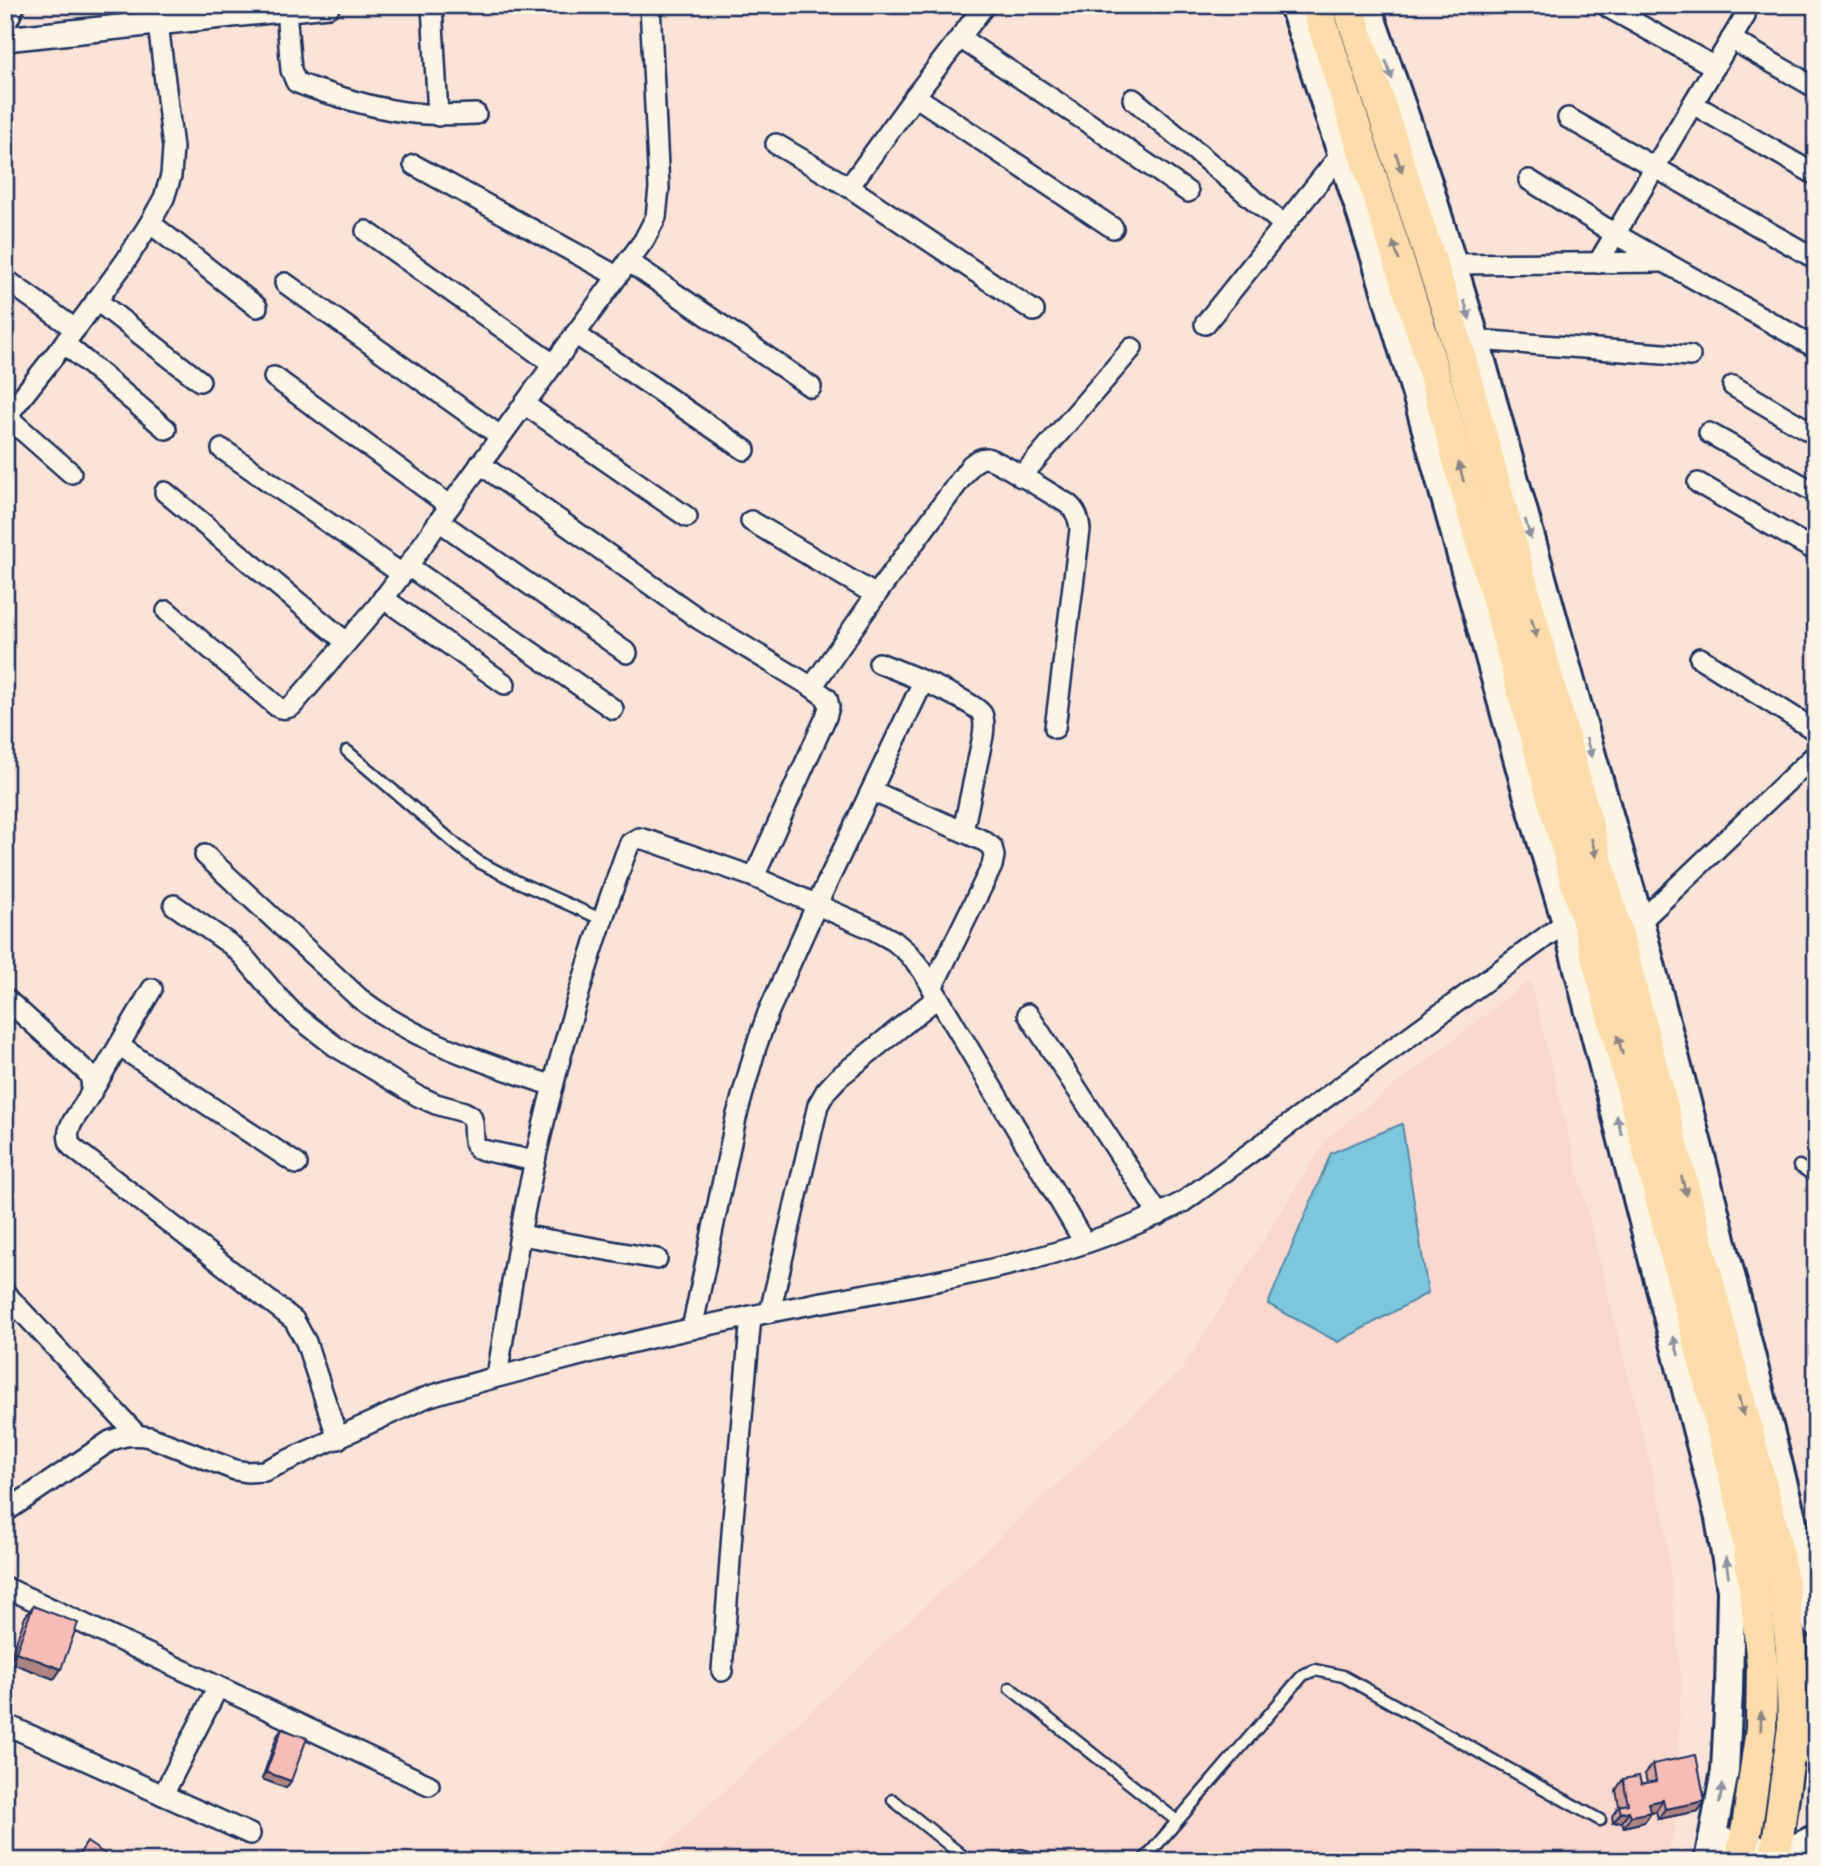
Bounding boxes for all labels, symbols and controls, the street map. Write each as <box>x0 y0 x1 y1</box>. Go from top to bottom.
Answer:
one-way arrow <box>1384 59 1395 80</box>
one-way arrow <box>1394 153 1405 174</box>
one-way arrow <box>1390 240 1400 261</box>
one-way arrow <box>1462 299 1472 320</box>
one-way arrow <box>1455 460 1466 482</box>
one-way arrow <box>1523 518 1534 540</box>
one-way arrow <box>1530 618 1540 639</box>
one-way arrow <box>1585 737 1595 758</box>
one-way arrow <box>1590 838 1600 859</box>
one-way arrow <box>1614 1034 1624 1055</box>
one-way arrow <box>1613 1114 1624 1136</box>
one-way arrow <box>1679 1175 1690 1197</box>
one-way arrow <box>1670 1334 1681 1356</box>
one-way arrow <box>1736 1395 1747 1417</box>
one-way arrow <box>1721 1556 1732 1578</box>
one-way arrow <box>1755 1709 1766 1731</box>
one-way arrow <box>1716 1783 1727 1805</box>

